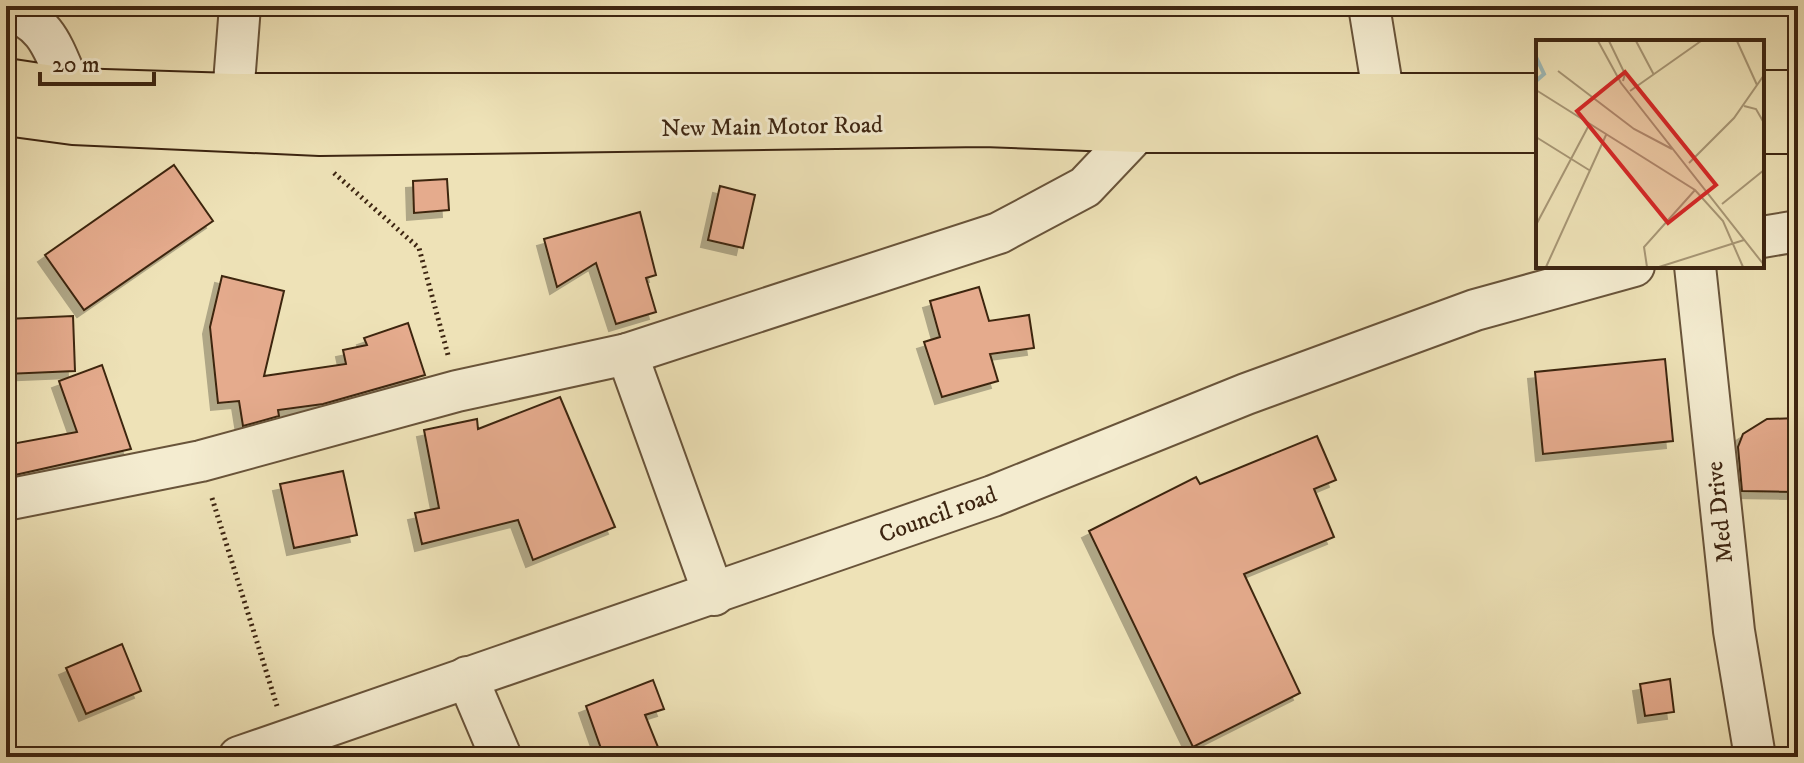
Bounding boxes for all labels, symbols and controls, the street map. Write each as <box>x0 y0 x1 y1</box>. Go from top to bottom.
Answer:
scale bar <box>40 36 154 86</box>
inset map <box>1536 40 1764 268</box>
text: 20 m <box>52 50 100 80</box>
street label: New Main Motor Road <box>661 110 883 144</box>
street label: Med Drive <box>1700 460 1740 564</box>
street label: Council road <box>875 480 1001 550</box>

